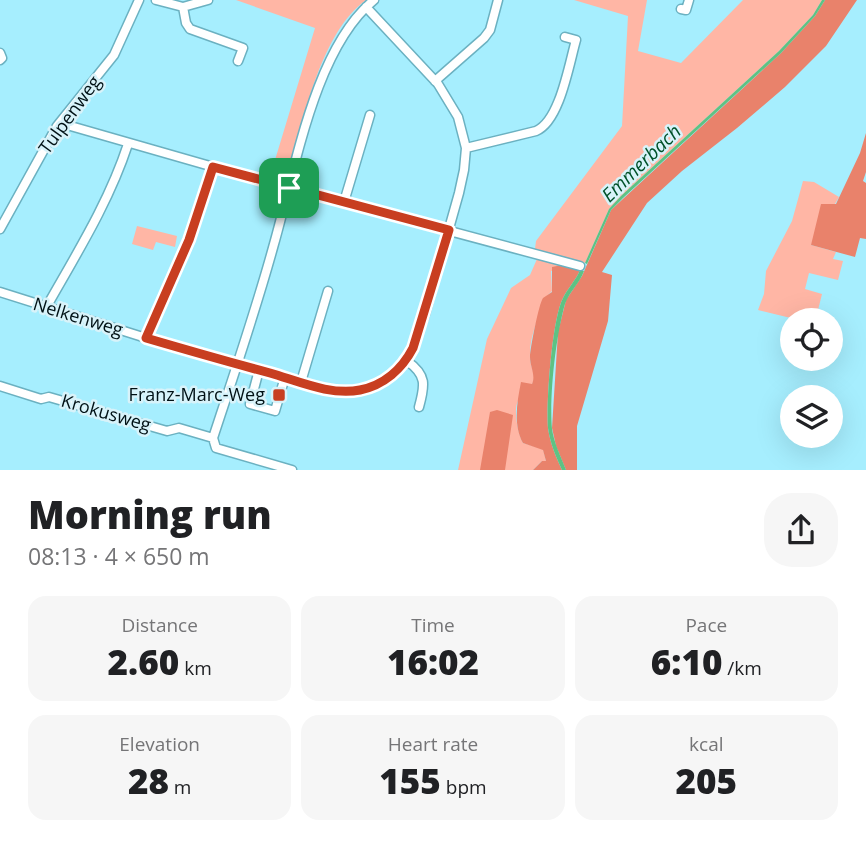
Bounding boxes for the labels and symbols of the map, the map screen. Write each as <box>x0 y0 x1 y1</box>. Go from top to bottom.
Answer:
street label: Tulpenweg <box>33 70 106 158</box>
water label: Emmerbach <box>596 119 686 207</box>
pin <box>259 158 319 218</box>
street label: Nelkenweg <box>30 291 126 341</box>
place label: Franz-Marc-Weg <box>129 382 265 406</box>
marker: Franz-Marc-Weg <box>271 387 287 403</box>
street label: Krokusweg <box>59 388 154 436</box>

